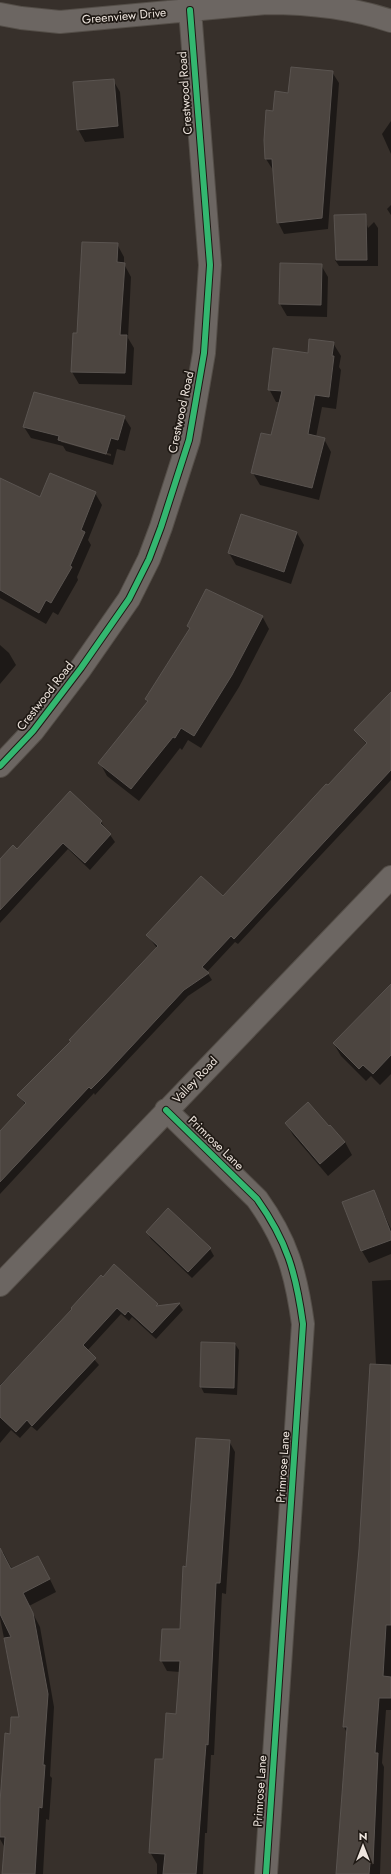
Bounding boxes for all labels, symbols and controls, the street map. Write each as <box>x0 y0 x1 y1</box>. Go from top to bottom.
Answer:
street label: Greenview Drive <box>81 3 167 29</box>
street label: Crestwood Road <box>173 51 197 135</box>
street label: Crestwood Road <box>164 369 198 455</box>
street label: Crestwood Road <box>12 658 78 734</box>
street label: Valley Road <box>168 1053 222 1107</box>
street label: Primrose Lane <box>184 1112 248 1174</box>
street label: Primrose Lane <box>272 1431 294 1503</box>
street label: Primrose Lane <box>249 1755 271 1827</box>
north arrow <box>343 1826 383 1866</box>
text: N <box>359 1828 367 1844</box>

